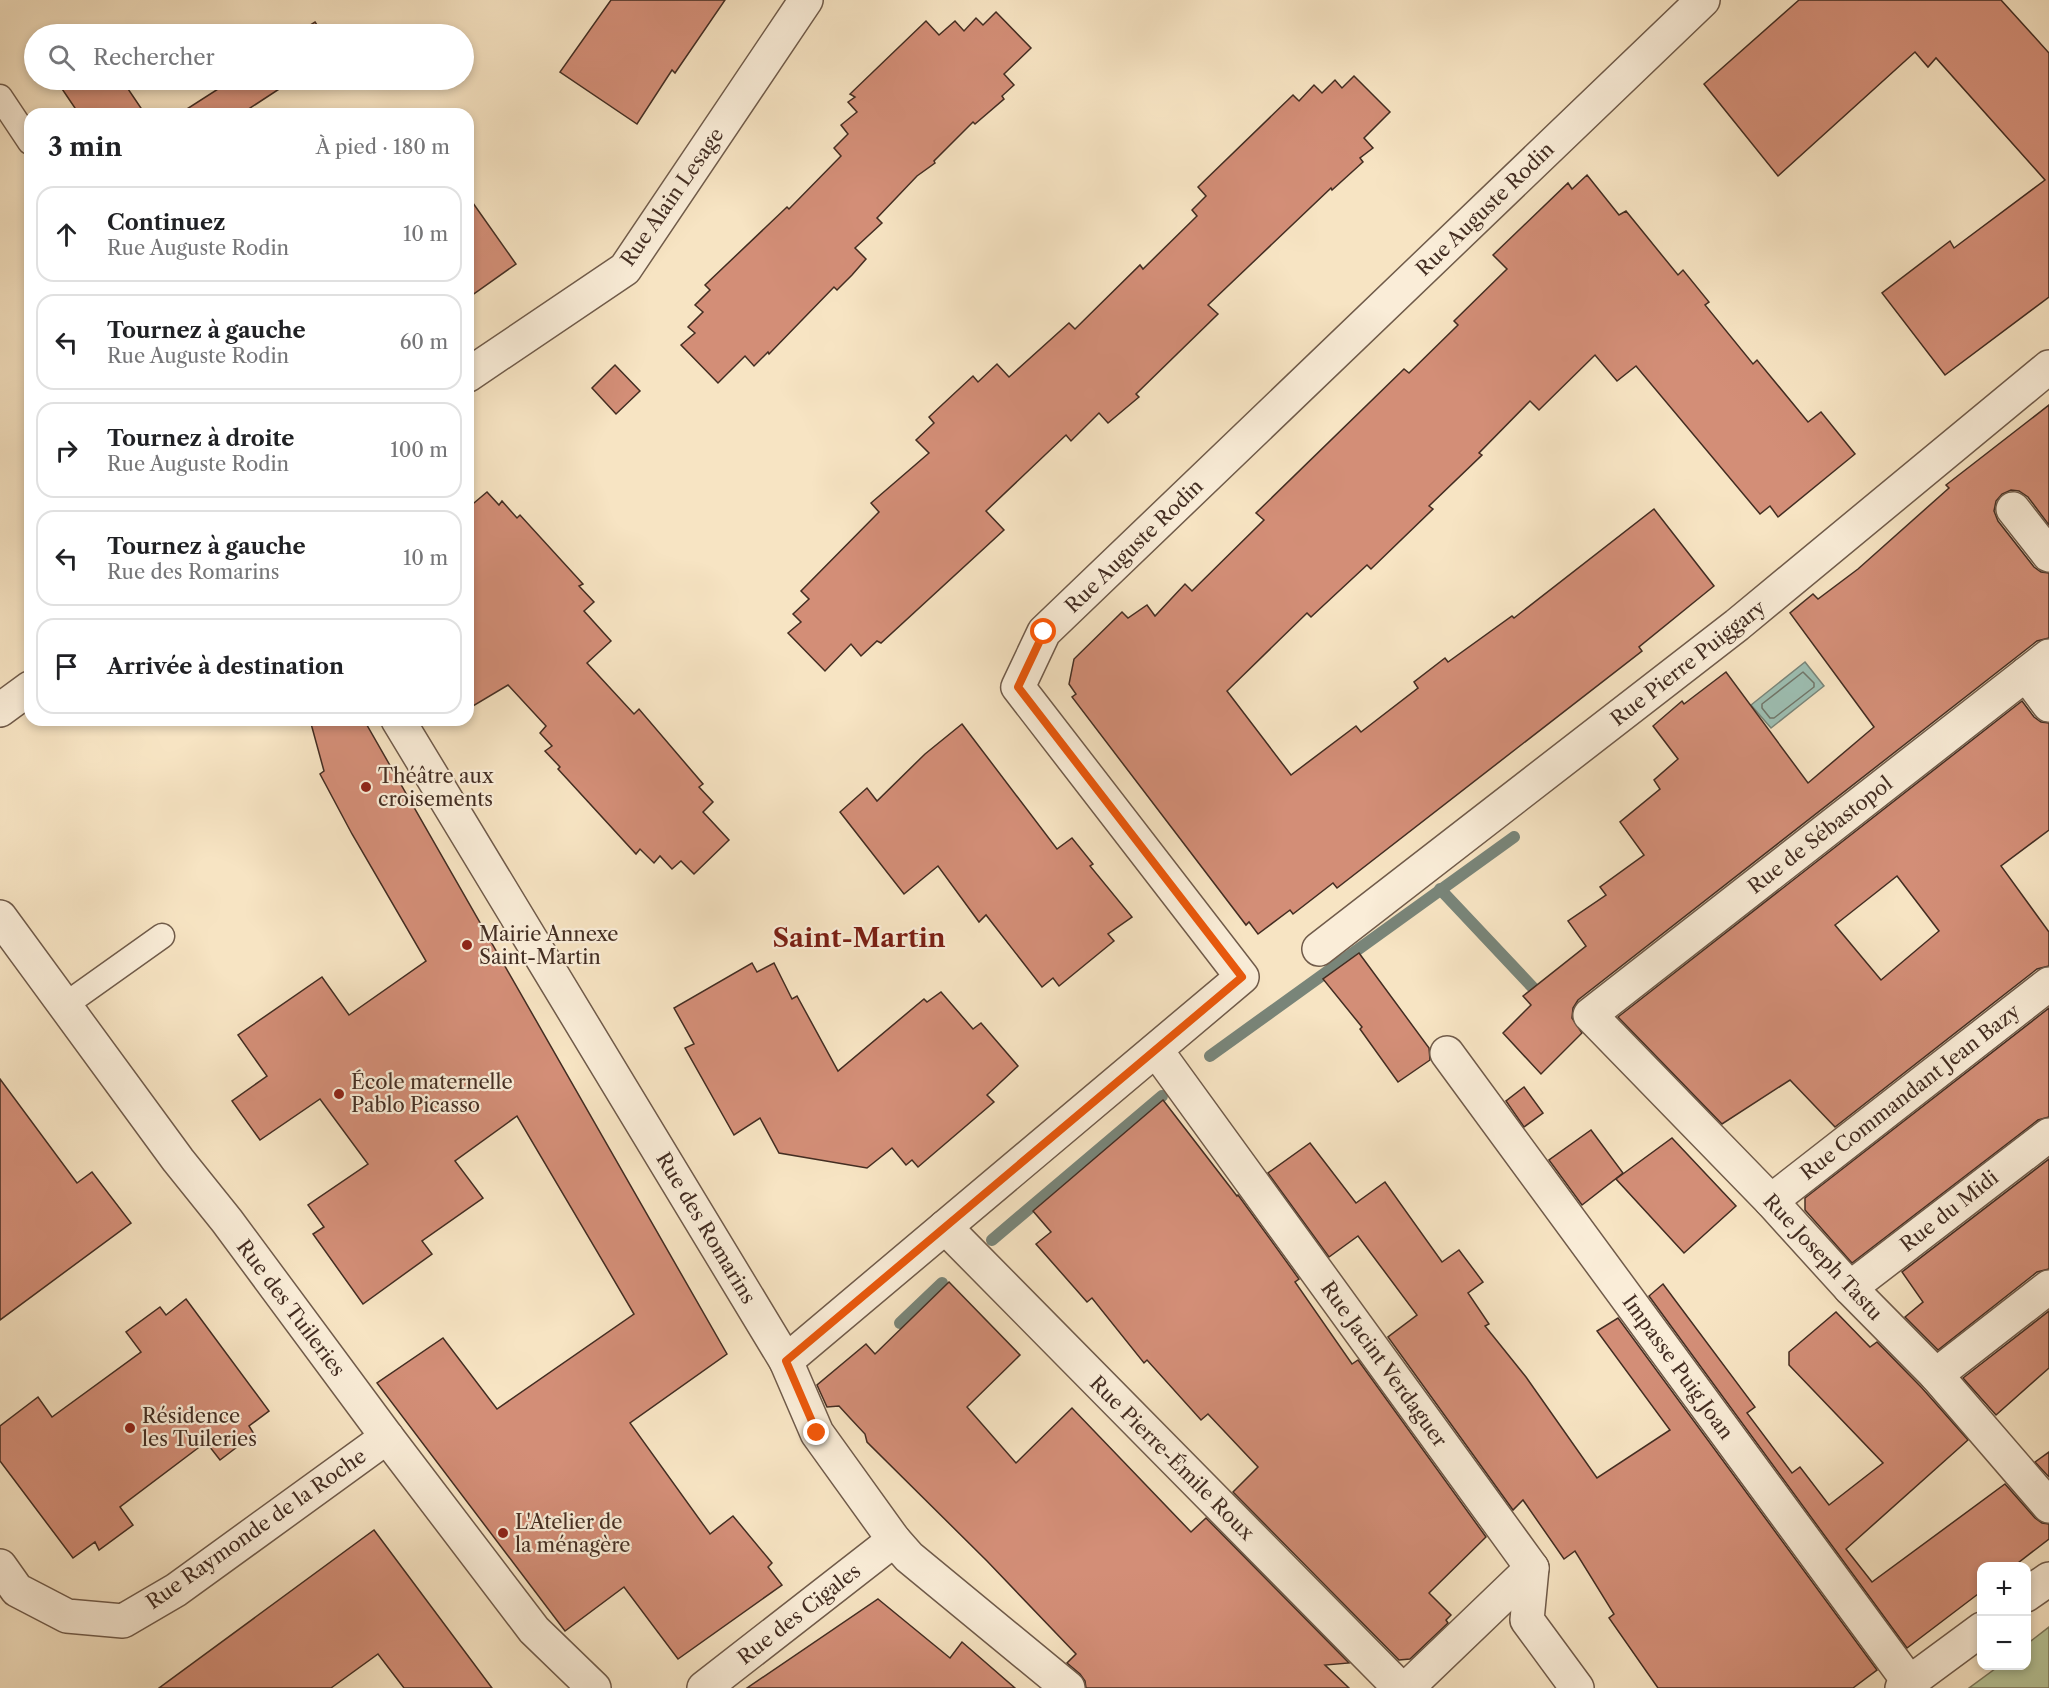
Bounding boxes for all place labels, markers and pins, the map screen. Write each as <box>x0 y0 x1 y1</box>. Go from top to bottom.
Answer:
place label: Théâtre aux croisements <box>378 764 494 811</box>
marker: Théâtre aux croisements <box>359 780 373 794</box>
place label: Mairie Annexe Saint-Martin <box>479 922 619 969</box>
marker: Mairie Annexe Saint-Martin <box>460 938 474 952</box>
place label: École maternelle Pablo Picasso <box>351 1069 513 1117</box>
marker: École maternelle Pablo Picasso <box>332 1087 346 1101</box>
place label: Résidence les Tuileries <box>142 1404 257 1451</box>
marker: Résidence les Tuileries <box>123 1421 137 1435</box>
place label: L'Atelier de la ménagère <box>515 1510 631 1557</box>
marker: L'Atelier de la ménagère <box>496 1526 510 1540</box>

